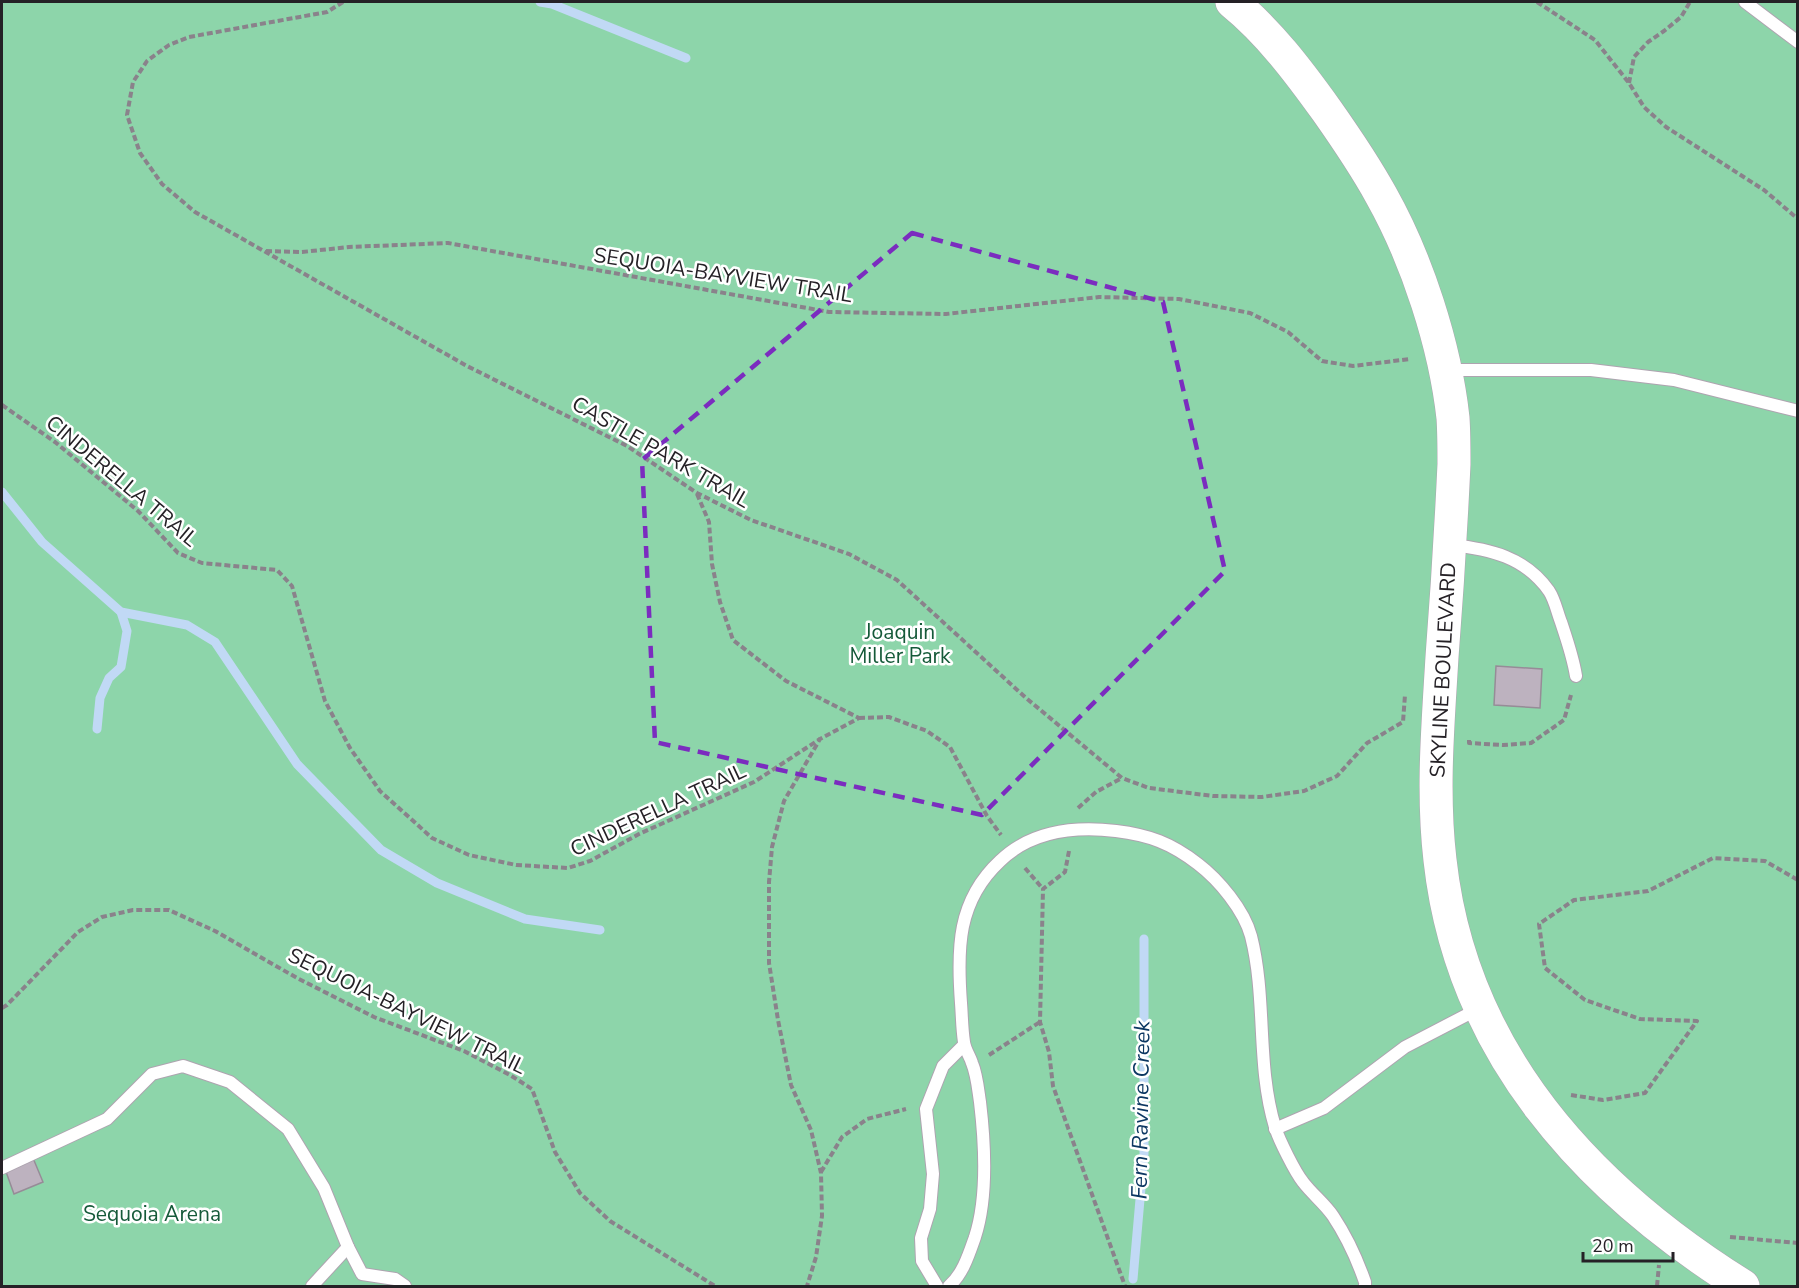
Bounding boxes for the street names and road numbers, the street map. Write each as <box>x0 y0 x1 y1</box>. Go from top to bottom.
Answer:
street label: SEQUOIA-BAYVIEW TRAIL <box>592 241 855 309</box>
street label: CASTLE PARK TRAIL <box>567 390 756 515</box>
street label: CINDERELLA TRAIL <box>40 409 205 553</box>
street label: SKYLINE BOULEVARD <box>1423 562 1463 778</box>
street label: CINDERELLA TRAIL <box>566 757 751 863</box>
street label: SEQUOIA-BAYVIEW TRAIL <box>283 941 531 1081</box>

